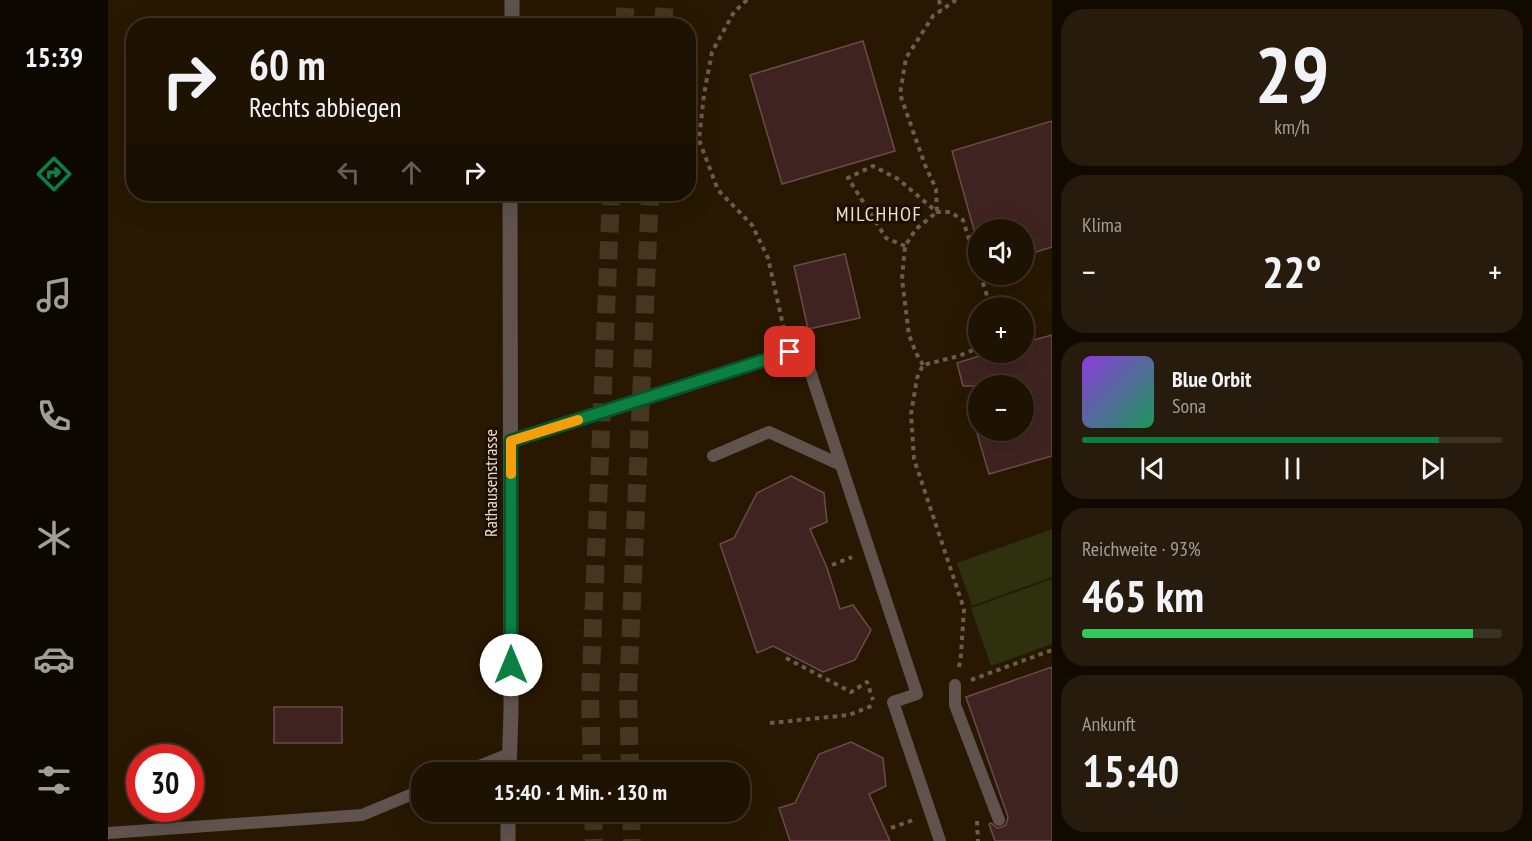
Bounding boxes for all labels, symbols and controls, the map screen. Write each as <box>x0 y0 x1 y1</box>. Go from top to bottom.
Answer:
text: 29 <box>1255 24 1329 125</box>
text: 60 m <box>249 37 326 92</box>
text: 15:39 <box>25 40 83 74</box>
icon: right <box>150 42 228 120</box>
text: Rechts abbiegen <box>249 90 401 124</box>
text: km/h <box>1274 114 1310 140</box>
icon: directions <box>33 153 75 195</box>
icon: left <box>332 156 365 189</box>
icon: ahead <box>395 156 428 189</box>
icon: right <box>458 156 491 189</box>
district label: MILCHHOF <box>836 201 922 227</box>
text: Klima <box>1082 212 1122 238</box>
map controls <box>968 219 1034 441</box>
button: sound <box>968 219 1034 285</box>
text: 22° <box>1262 242 1322 300</box>
text: − <box>1082 250 1096 293</box>
text: + <box>1488 250 1502 293</box>
icon: music <box>33 274 75 316</box>
button: + <box>968 297 1034 363</box>
pin <box>764 326 815 377</box>
icon: arrive <box>773 335 806 368</box>
text: Blue Orbit <box>1172 365 1251 393</box>
button: − <box>968 375 1034 441</box>
text: Sona <box>1172 393 1206 419</box>
icon: phone <box>33 395 75 437</box>
street label: Rathausenstrasse <box>479 429 502 537</box>
icon: previous <box>1136 452 1169 485</box>
icon: pause <box>1276 452 1309 485</box>
icon: next <box>1416 452 1449 485</box>
icon: climate <box>33 517 75 559</box>
text: Reichweite · 93% <box>1082 536 1201 562</box>
text: 465 km <box>1082 566 1204 624</box>
position arrow <box>479 633 543 697</box>
icon: car <box>33 638 75 680</box>
text: Ankunft <box>1082 711 1136 737</box>
text: 15:40 <box>1082 741 1179 799</box>
speed limit sign: 30 <box>126 744 204 822</box>
icon: filters <box>33 759 75 801</box>
text: 15:40 · 1 Min. · 130 m <box>494 778 667 806</box>

